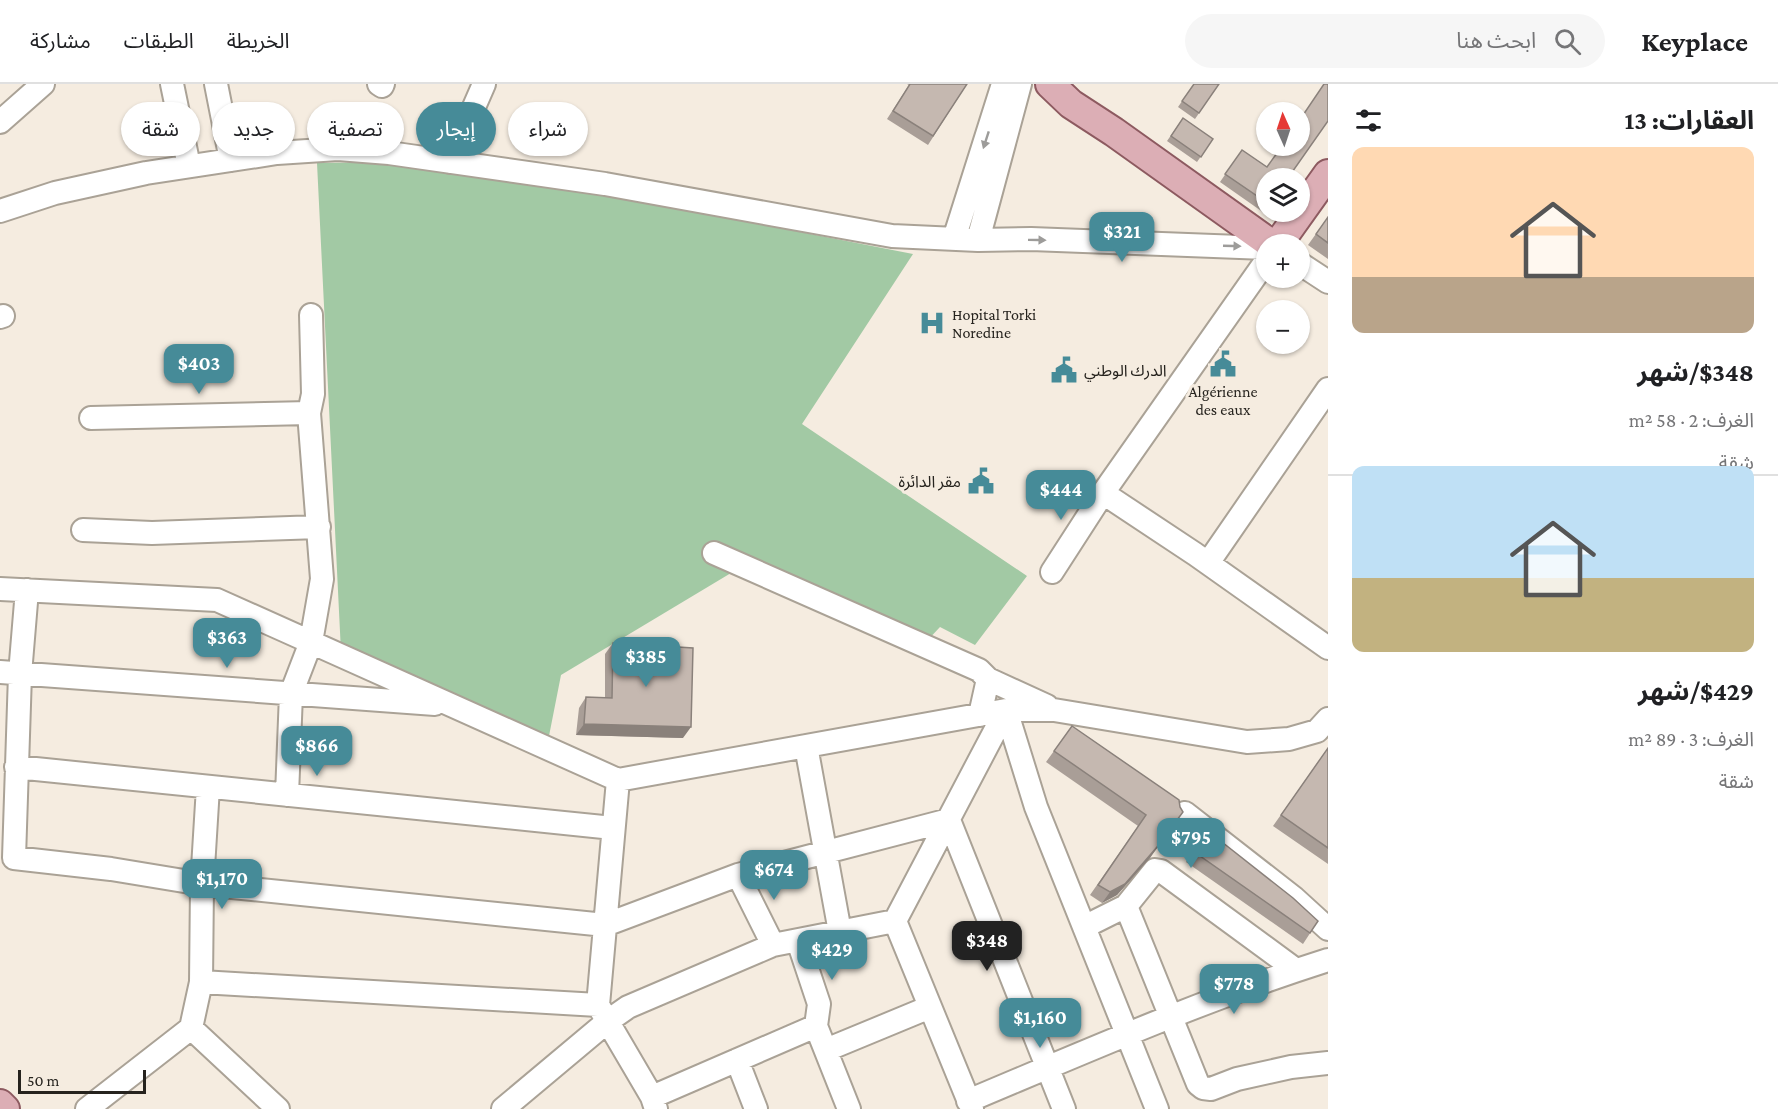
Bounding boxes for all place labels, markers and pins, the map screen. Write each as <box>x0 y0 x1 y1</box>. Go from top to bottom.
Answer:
pin: $321 <box>1086 212 1158 263</box>
place label: Hopital Torki Noredine <box>952 306 1036 341</box>
hospital icon: Hopital Torki Noredine <box>917 308 947 338</box>
pin: $403 <box>163 344 235 395</box>
public building icon: Algérienne des eaux <box>1208 349 1238 379</box>
public building icon: الدرك الوطني <box>1049 355 1079 385</box>
place label: الدرك الوطني <box>1084 362 1167 382</box>
place label: Algérienne des eaux <box>1188 383 1258 418</box>
public building icon: مقر الدائرة <box>966 466 996 496</box>
pin: $444 <box>1025 470 1097 521</box>
place label: مقر الدائرة <box>899 473 961 491</box>
pin: $363 <box>191 618 263 669</box>
pin: $385 <box>610 637 682 688</box>
pin: $866 <box>281 726 353 777</box>
pin: $795 <box>1155 818 1227 869</box>
pin: $674 <box>738 850 810 901</box>
pin: $1,170 <box>173 859 271 910</box>
pin: $348 <box>951 921 1023 972</box>
pin: $429 <box>796 930 868 981</box>
pin: $778 <box>1198 964 1270 1015</box>
pin: $1,160 <box>991 998 1089 1049</box>

